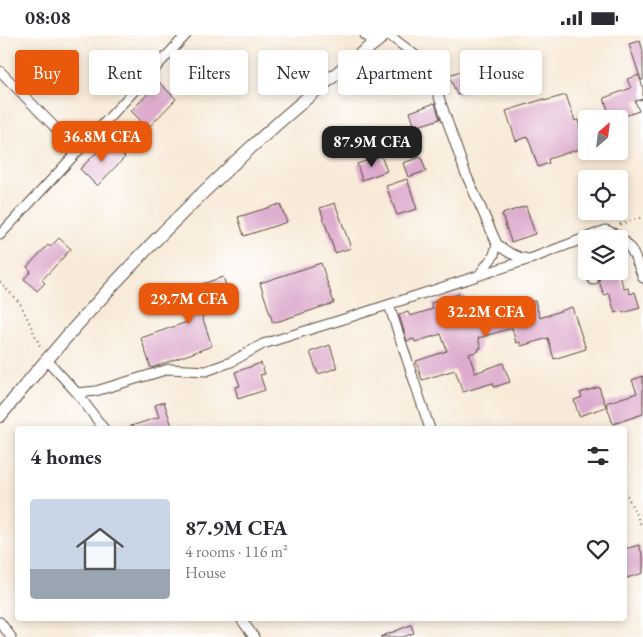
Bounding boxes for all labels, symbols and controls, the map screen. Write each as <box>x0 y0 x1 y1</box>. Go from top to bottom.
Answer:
text: 08:08 <box>25 5 71 30</box>
chip: Buy <box>15 50 79 95</box>
chip: Rent <box>89 50 160 95</box>
chip: Filters <box>170 50 248 95</box>
chip: New <box>258 50 328 95</box>
chip: Apartment <box>338 50 450 95</box>
chip: House <box>460 50 542 95</box>
north arrow <box>578 110 628 160</box>
map controls <box>578 110 628 280</box>
pin: 36.8M CFA <box>45 121 159 163</box>
pin: 87.9M CFA <box>315 125 429 168</box>
text: 36.8M CFA <box>63 126 141 147</box>
text: 87.9M CFA <box>333 131 411 152</box>
button: locate <box>578 170 628 220</box>
button: layers <box>578 230 628 280</box>
pin: 29.7M CFA <box>132 283 246 325</box>
text: 29.7M CFA <box>150 288 228 309</box>
pin: 32.2M CFA <box>429 295 543 338</box>
text: 32.2M CFA <box>447 301 525 322</box>
icon: filters <box>584 442 612 470</box>
text: 4 homes <box>30 443 102 470</box>
text: 87.9M CFA <box>185 514 288 541</box>
icon: home <box>70 519 130 579</box>
icon: heart <box>584 535 612 563</box>
text: 4 rooms · 116 m² <box>185 541 288 562</box>
text: House <box>185 562 226 583</box>

